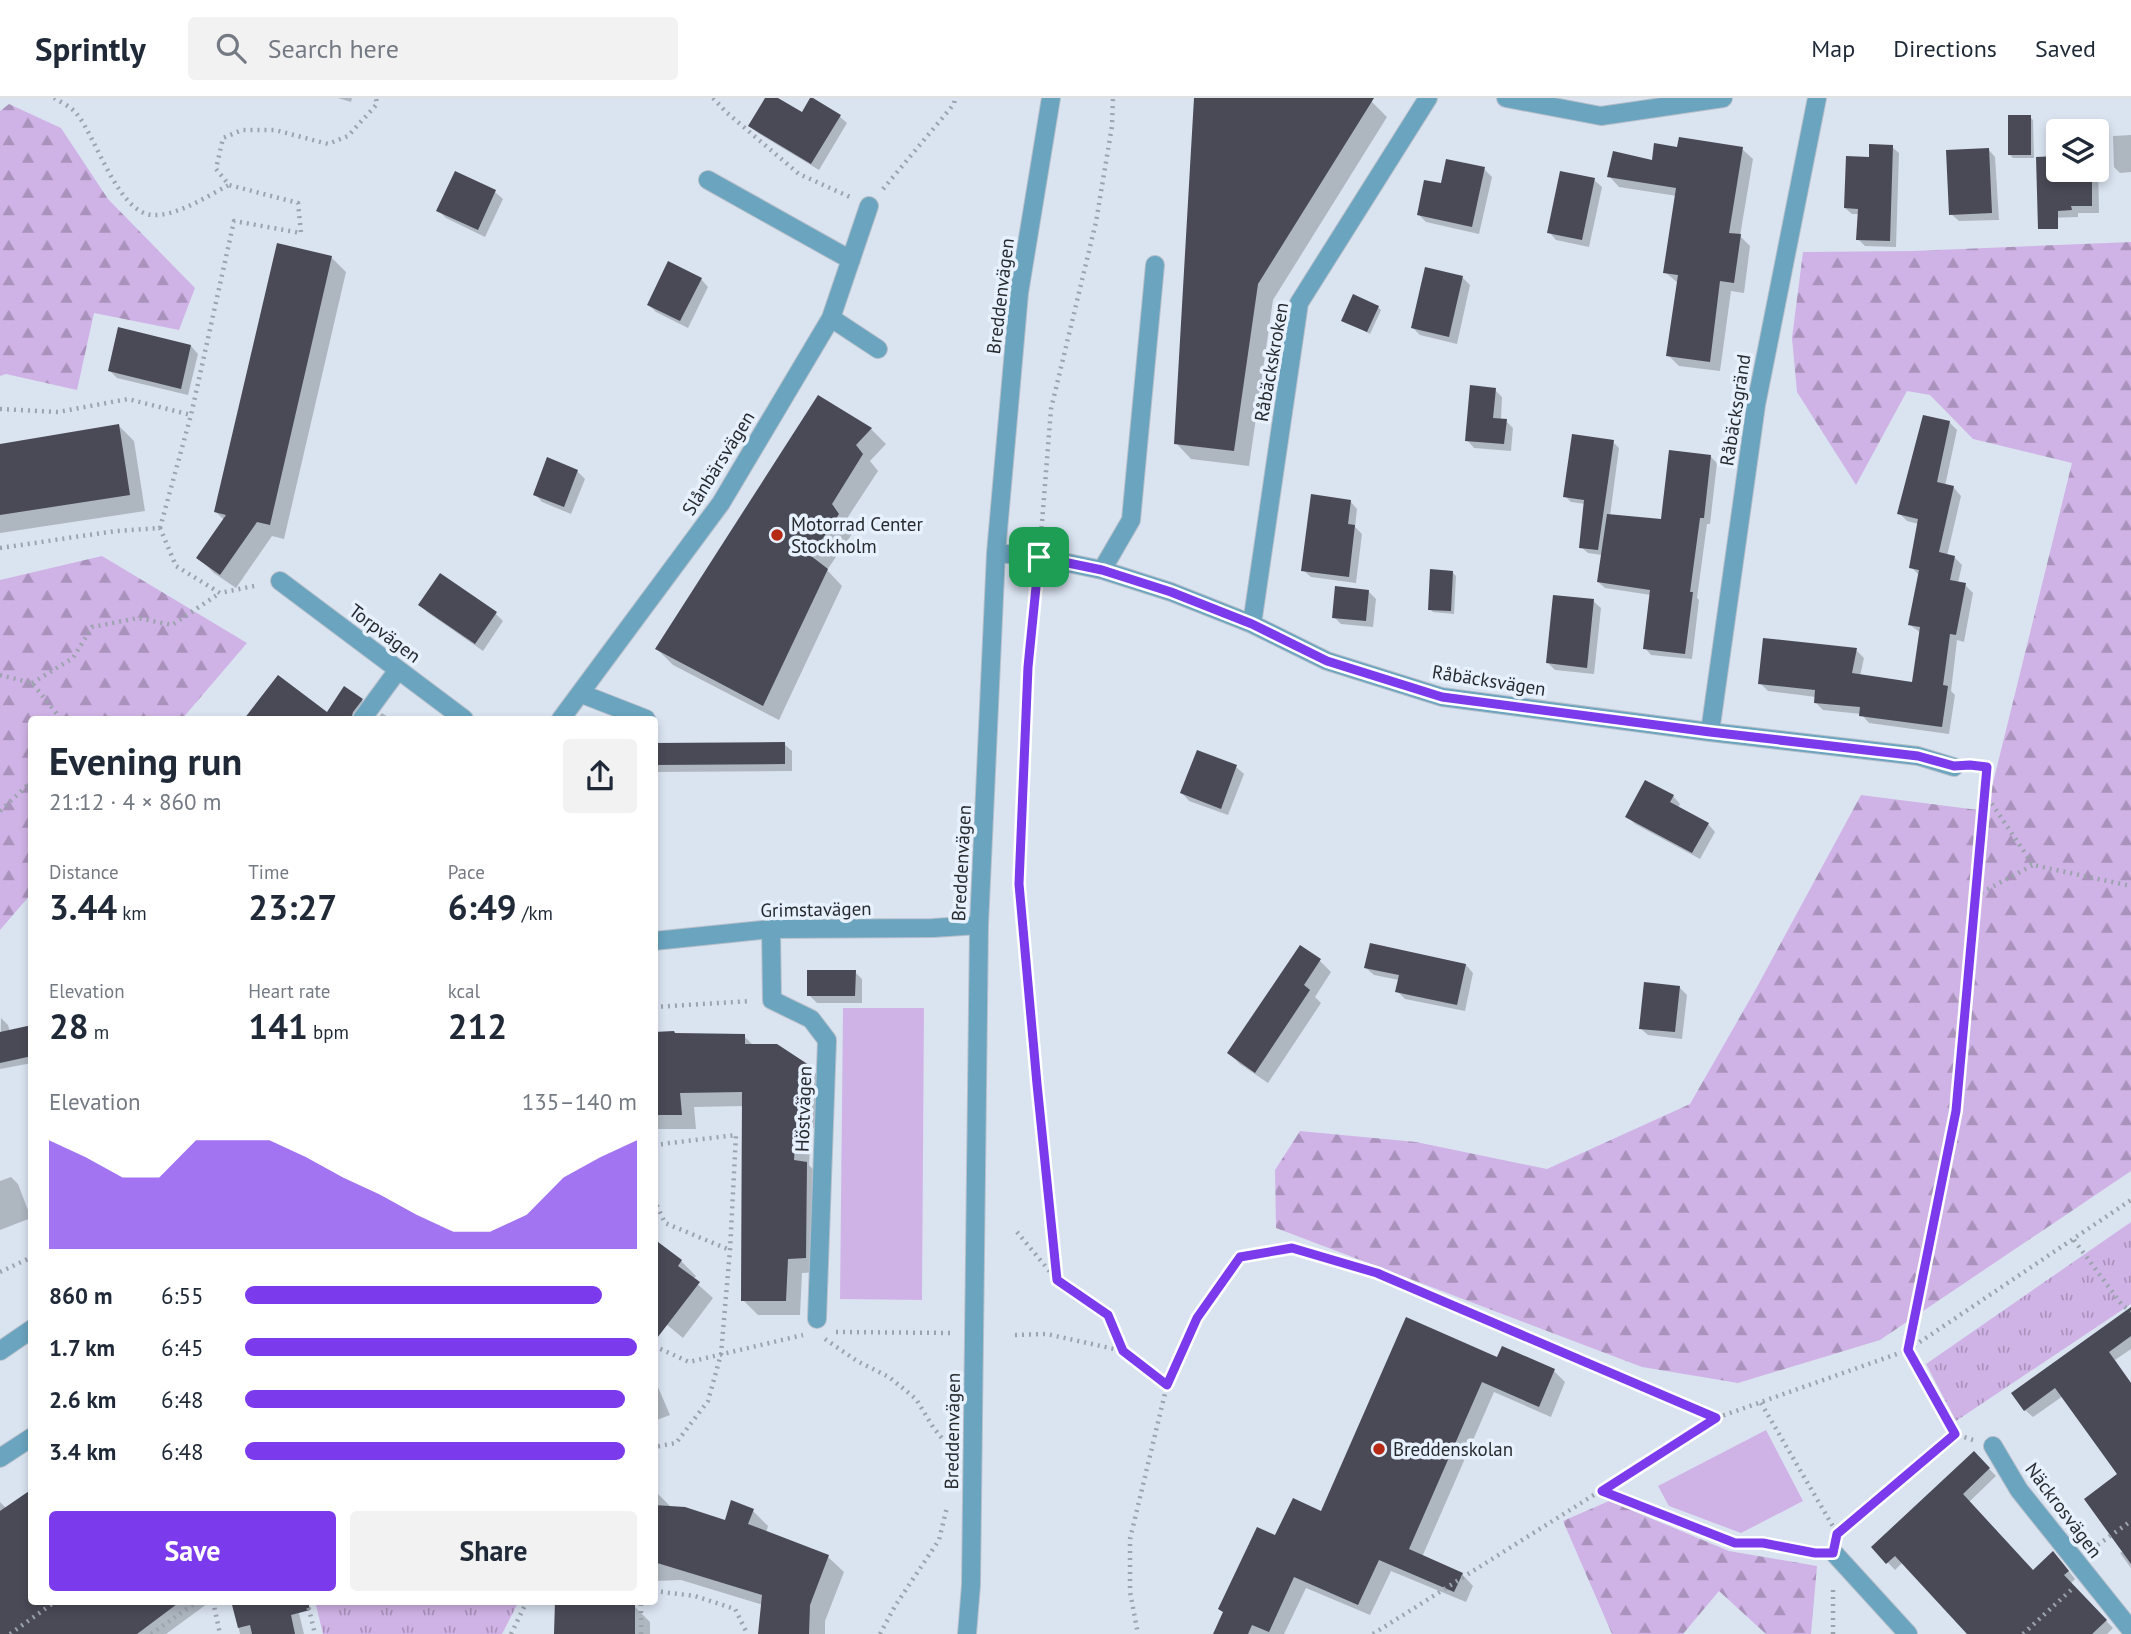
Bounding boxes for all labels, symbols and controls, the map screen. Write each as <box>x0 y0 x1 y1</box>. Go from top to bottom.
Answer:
search box <box>188 17 678 80</box>
text: Sprintly <box>35 27 146 70</box>
icon: search <box>212 29 250 67</box>
text: Search here <box>268 32 399 65</box>
text: Map <box>1811 33 1855 64</box>
text: Directions <box>1893 33 1997 64</box>
text: Saved <box>2035 33 2096 64</box>
map controls <box>2046 119 2109 182</box>
button: layers <box>2046 119 2109 182</box>
street label: Breddenvägen <box>981 237 1019 355</box>
street label: Råbäckskroken <box>1249 301 1293 423</box>
street label: Råbäcksgränd <box>1714 353 1756 467</box>
street label: Slånbärsvägen <box>676 406 760 520</box>
place label: Motorrad Center Stockholm <box>791 512 923 558</box>
marker: Motorrad Center Stockholm <box>769 527 785 543</box>
pin <box>1009 527 1069 587</box>
icon: arrive <box>1020 538 1058 576</box>
street label: Torpvägen <box>344 598 426 668</box>
street label: Råbäcksvägen <box>1430 659 1548 701</box>
text: Evening run <box>49 736 242 785</box>
button: share <box>563 739 637 813</box>
text: 21:12 · 4 × 860 m <box>49 787 221 816</box>
street label: Breddenvägen <box>946 804 976 922</box>
text: Distance <box>49 860 119 884</box>
text: Time <box>248 860 289 884</box>
text: Pace <box>448 860 485 884</box>
text: 3.44 <box>49 884 117 930</box>
text: 23:27 <box>248 884 337 930</box>
text: 6:49 <box>448 884 517 930</box>
street label: Grimstavägen <box>760 896 872 922</box>
text: km <box>117 901 147 925</box>
text: /km <box>517 901 553 925</box>
text: Elevation <box>49 979 125 1003</box>
text: Heart rate <box>248 979 330 1003</box>
text: kcal <box>448 979 480 1003</box>
text: 28 <box>49 1003 89 1049</box>
text: 141 <box>248 1003 308 1049</box>
text: 212 <box>448 1003 507 1049</box>
text: m <box>89 1020 109 1044</box>
text: bpm <box>308 1020 349 1044</box>
street label: Höstvägen <box>790 1065 816 1153</box>
text: Elevation <box>49 1087 141 1116</box>
text: 135–140 m <box>522 1087 637 1116</box>
text: 860 m <box>49 1281 112 1310</box>
text: 6:55 <box>161 1281 204 1310</box>
text: 1.7 km <box>49 1333 115 1362</box>
text: 6:45 <box>161 1333 204 1362</box>
street label: Breddenvägen <box>939 1373 965 1489</box>
text: 2.6 km <box>49 1385 116 1414</box>
text: 6:48 <box>161 1385 204 1414</box>
text: 3.4 km <box>49 1437 116 1466</box>
text: 6:48 <box>161 1437 204 1466</box>
place label: Breddenskolan <box>1393 1437 1513 1461</box>
marker: Breddenskolan <box>1371 1441 1387 1457</box>
street label: Näckrosvägen <box>2020 1458 2108 1562</box>
button: Save <box>49 1511 336 1591</box>
button: Share <box>350 1511 637 1591</box>

